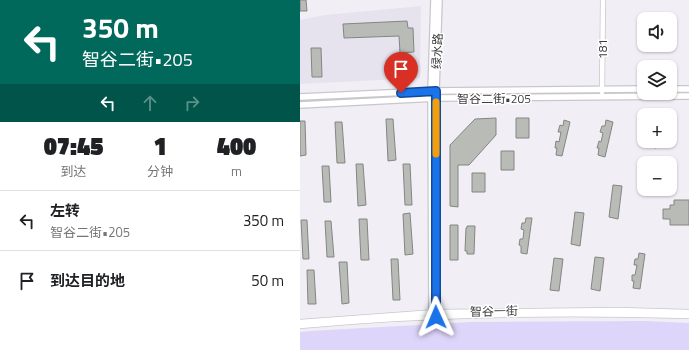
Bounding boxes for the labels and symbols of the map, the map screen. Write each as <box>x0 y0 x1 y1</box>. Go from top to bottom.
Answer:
street label: 绿水路 <box>427 33 447 69</box>
street label: 181 <box>593 39 612 59</box>
pin <box>384 52 418 93</box>
street label: 智谷二街•205 <box>457 89 531 108</box>
position arrow <box>415 296 457 338</box>
street label: 智谷一街 <box>470 301 518 321</box>

